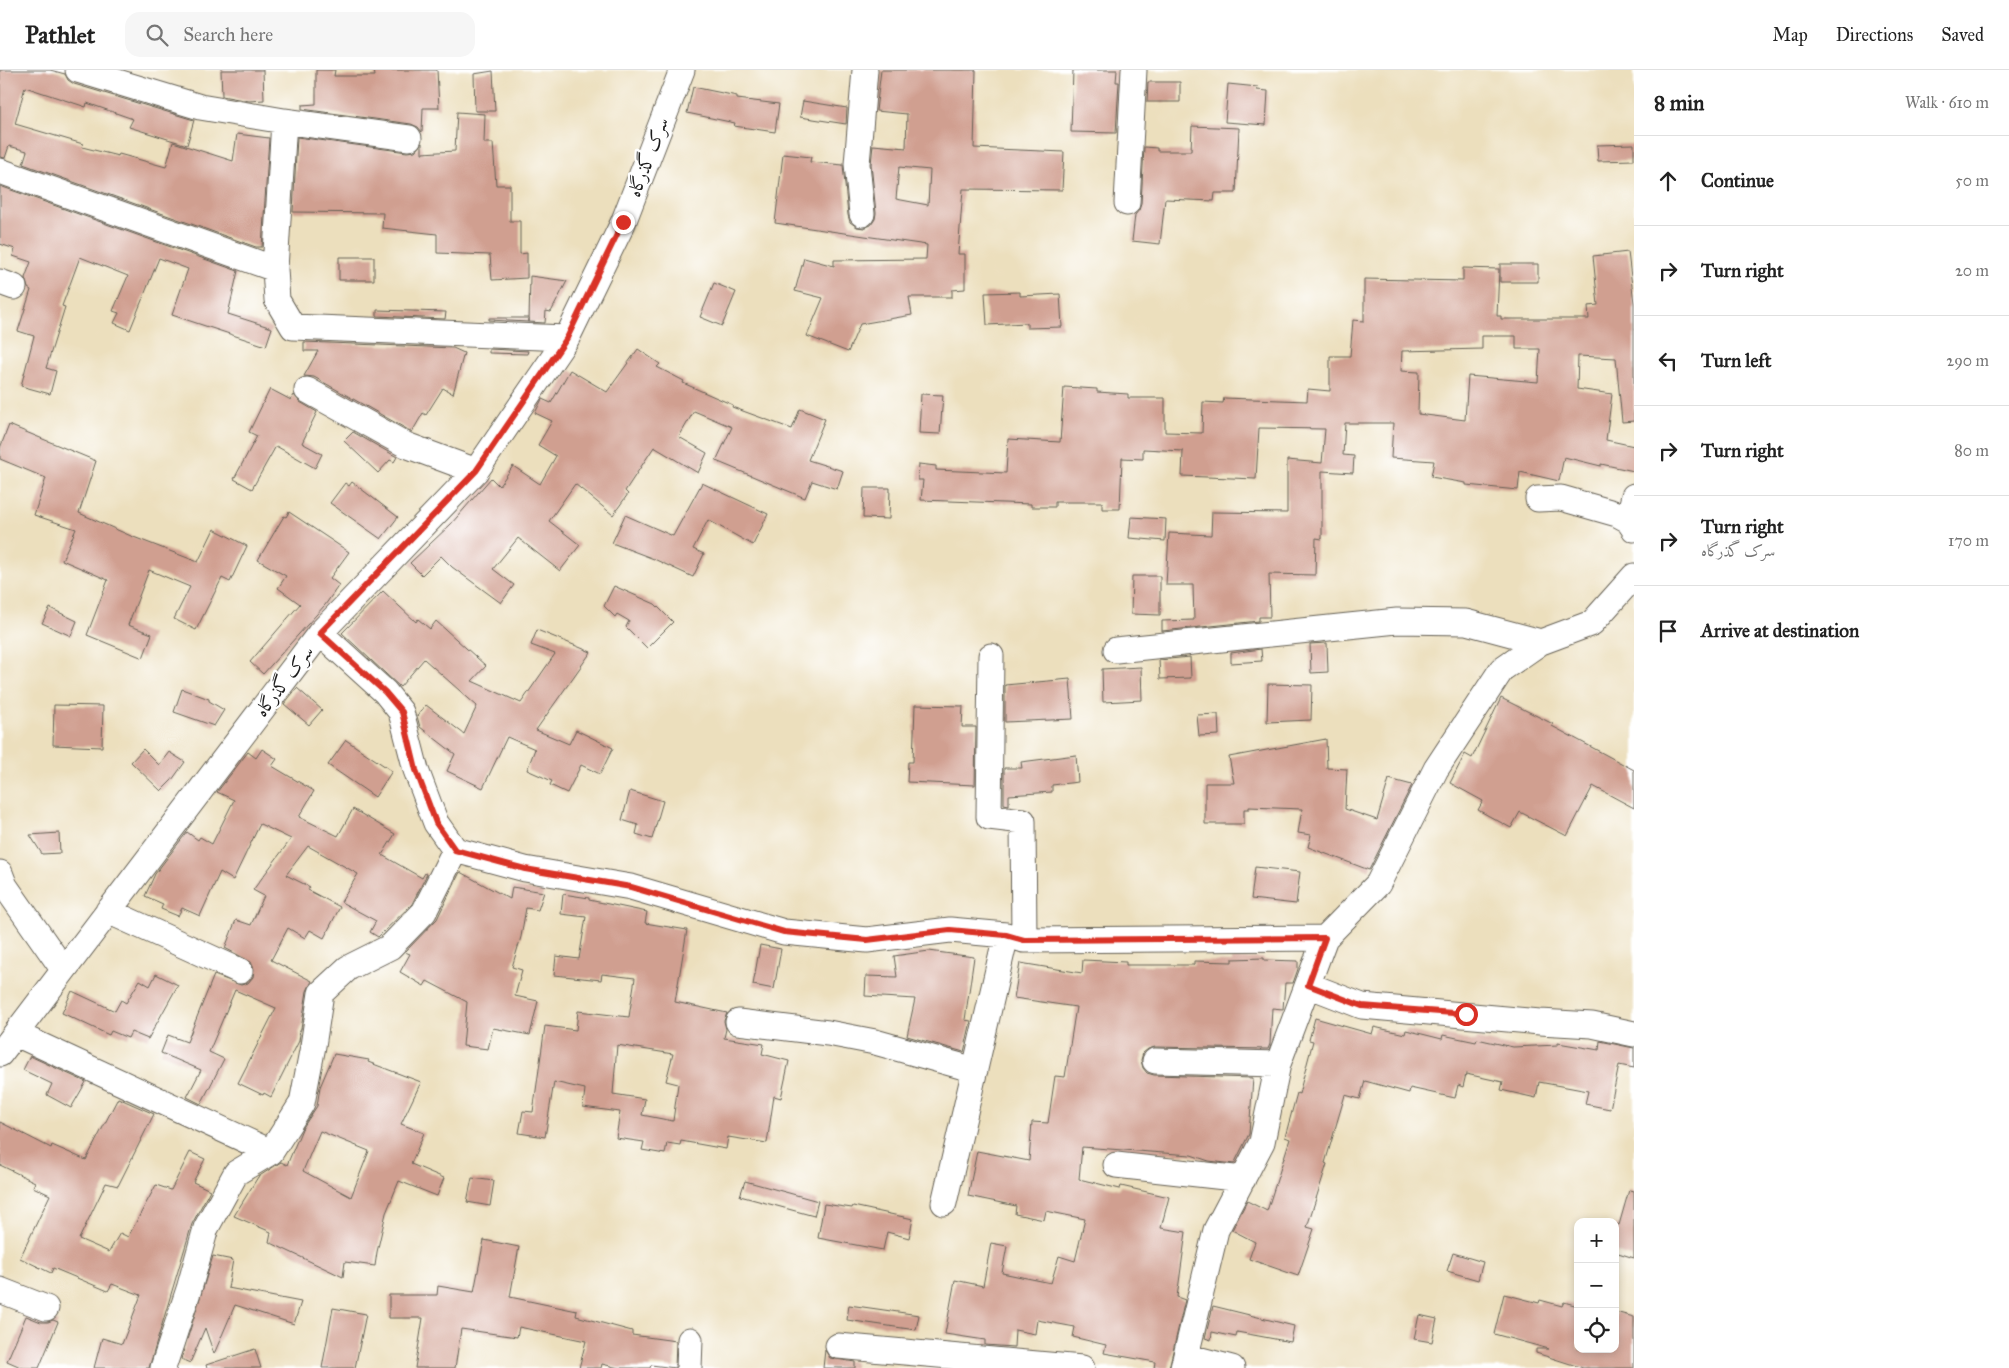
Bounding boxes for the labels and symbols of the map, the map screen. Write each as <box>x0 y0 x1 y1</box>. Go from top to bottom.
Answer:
street label: سرک گذرگاه <box>621 113 674 200</box>
route end <box>612 211 635 234</box>
street label: سرک گذرگاه <box>248 640 319 722</box>
route start <box>1455 1003 1478 1026</box>

